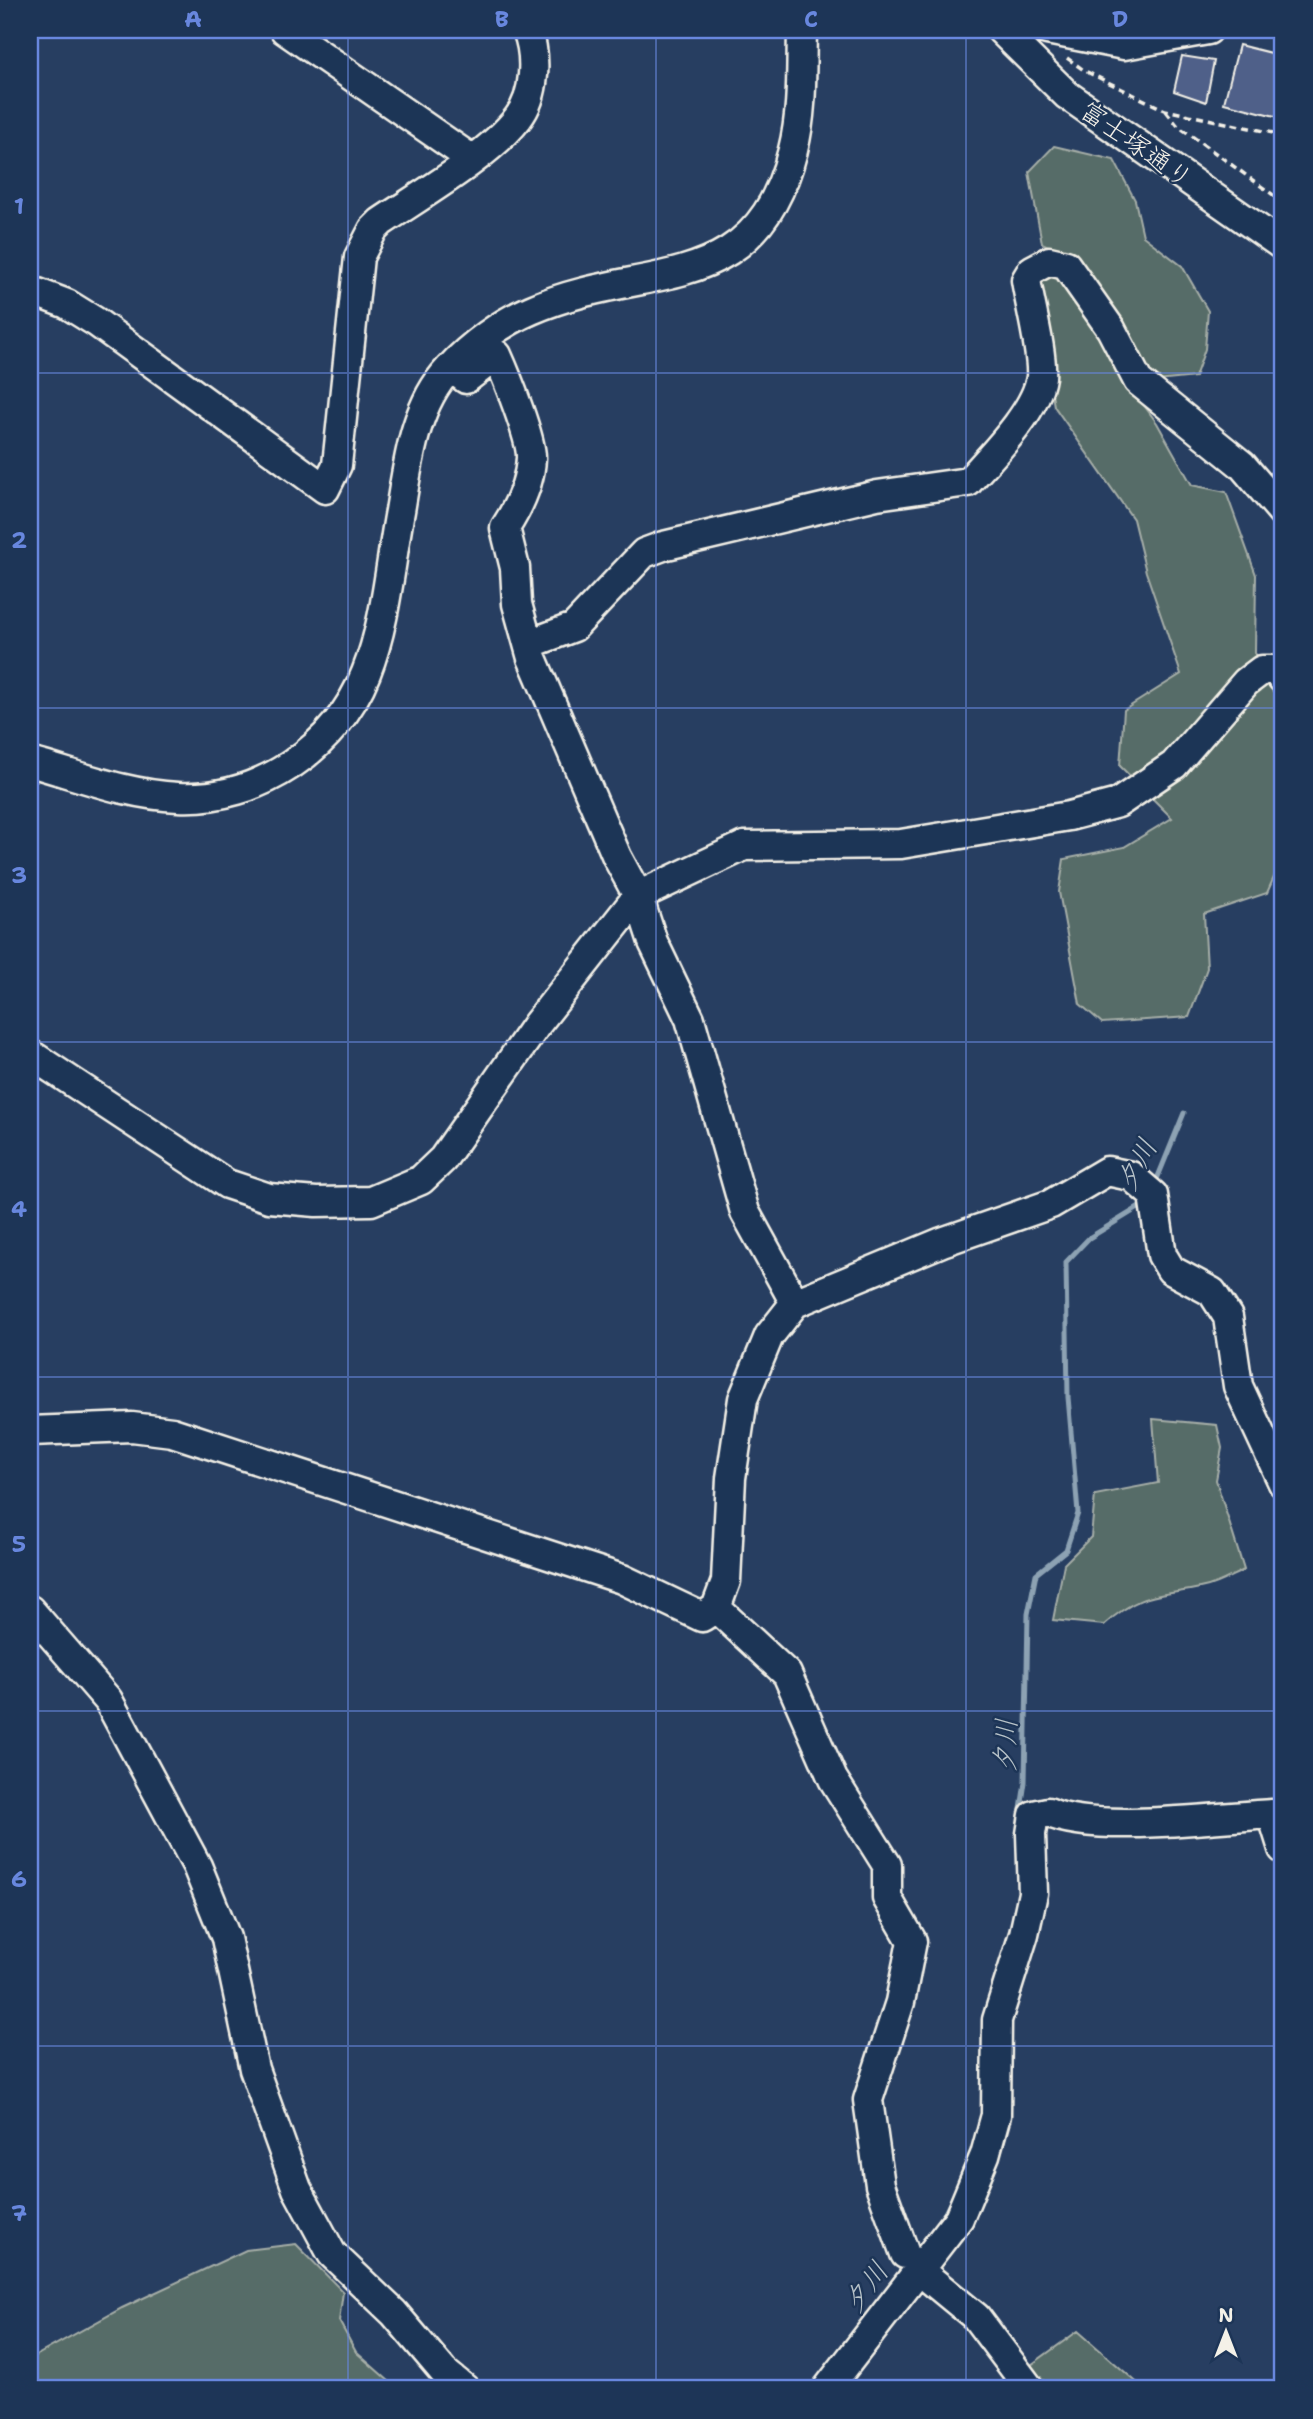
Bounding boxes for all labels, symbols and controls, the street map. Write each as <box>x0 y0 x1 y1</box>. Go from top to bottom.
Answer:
text: A <box>184 4 202 34</box>
text: B <box>495 4 509 34</box>
text: C <box>804 4 818 34</box>
text: D <box>1112 4 1128 34</box>
street label: 富士塚通り <box>1074 92 1200 196</box>
text: 1 <box>14 191 24 221</box>
text: 2 <box>11 525 27 555</box>
text: 3 <box>11 860 27 890</box>
water label: 夕川 <box>1106 1131 1166 1199</box>
text: 4 <box>11 1194 27 1224</box>
text: 5 <box>12 1529 26 1559</box>
water label: 夕川 <box>985 1717 1025 1775</box>
text: 6 <box>11 1864 27 1894</box>
text: 7 <box>11 2198 27 2228</box>
water label: 夕川 <box>833 2253 897 2321</box>
north arrow <box>1190 2296 1260 2366</box>
text: N <box>1218 2303 1234 2328</box>

